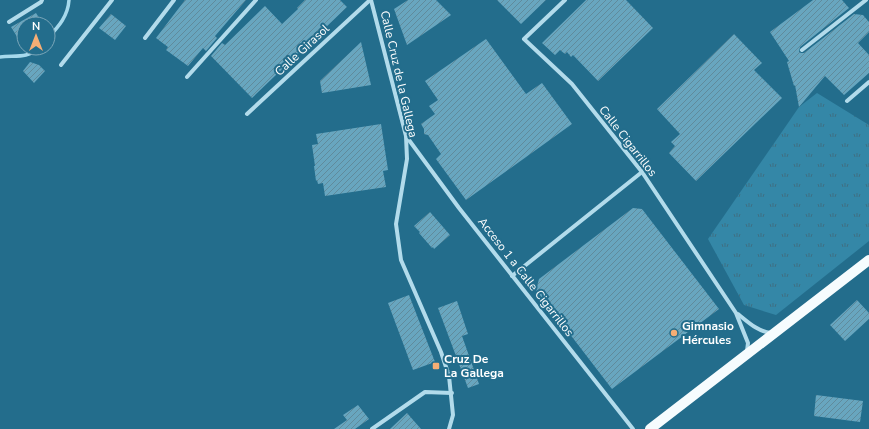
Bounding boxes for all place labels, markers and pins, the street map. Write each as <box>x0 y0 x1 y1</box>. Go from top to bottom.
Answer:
place label: Gimnasio Hércules <box>682 318 734 348</box>
marker: Gimnasio Hércules <box>669 328 679 338</box>
place label: Cruz De La Gallega <box>444 351 504 381</box>
marker: Cruz De La Gallega <box>431 361 441 371</box>

